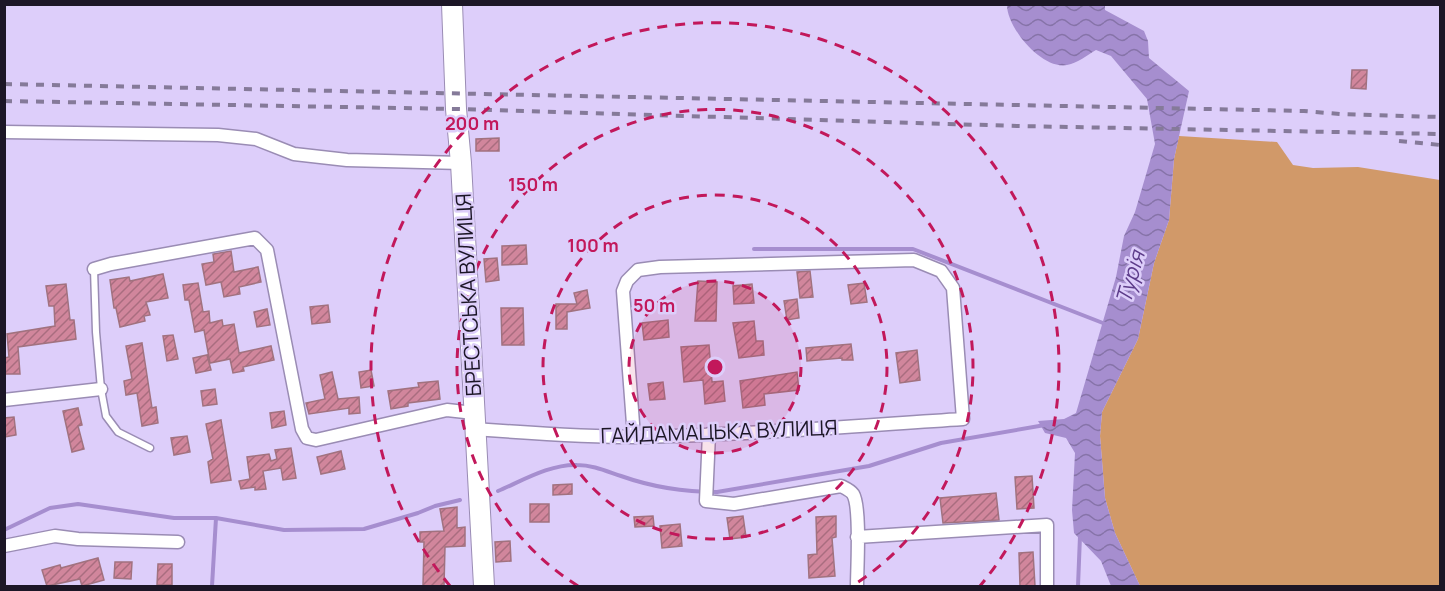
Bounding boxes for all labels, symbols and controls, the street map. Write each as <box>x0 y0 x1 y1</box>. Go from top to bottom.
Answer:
text: 200 m <box>445 111 499 135</box>
text: 150 m <box>508 172 558 196</box>
street label: БРЕСТСЬКА ВУЛИЦЯ <box>449 193 487 397</box>
text: 100 m <box>567 233 619 257</box>
water label: Турія <box>1108 245 1152 307</box>
text: 50 m <box>633 293 675 317</box>
centre of rings <box>705 357 725 377</box>
street label: ГАЙДАМАЦЬКА ВУЛИЦЯ <box>600 413 838 449</box>

